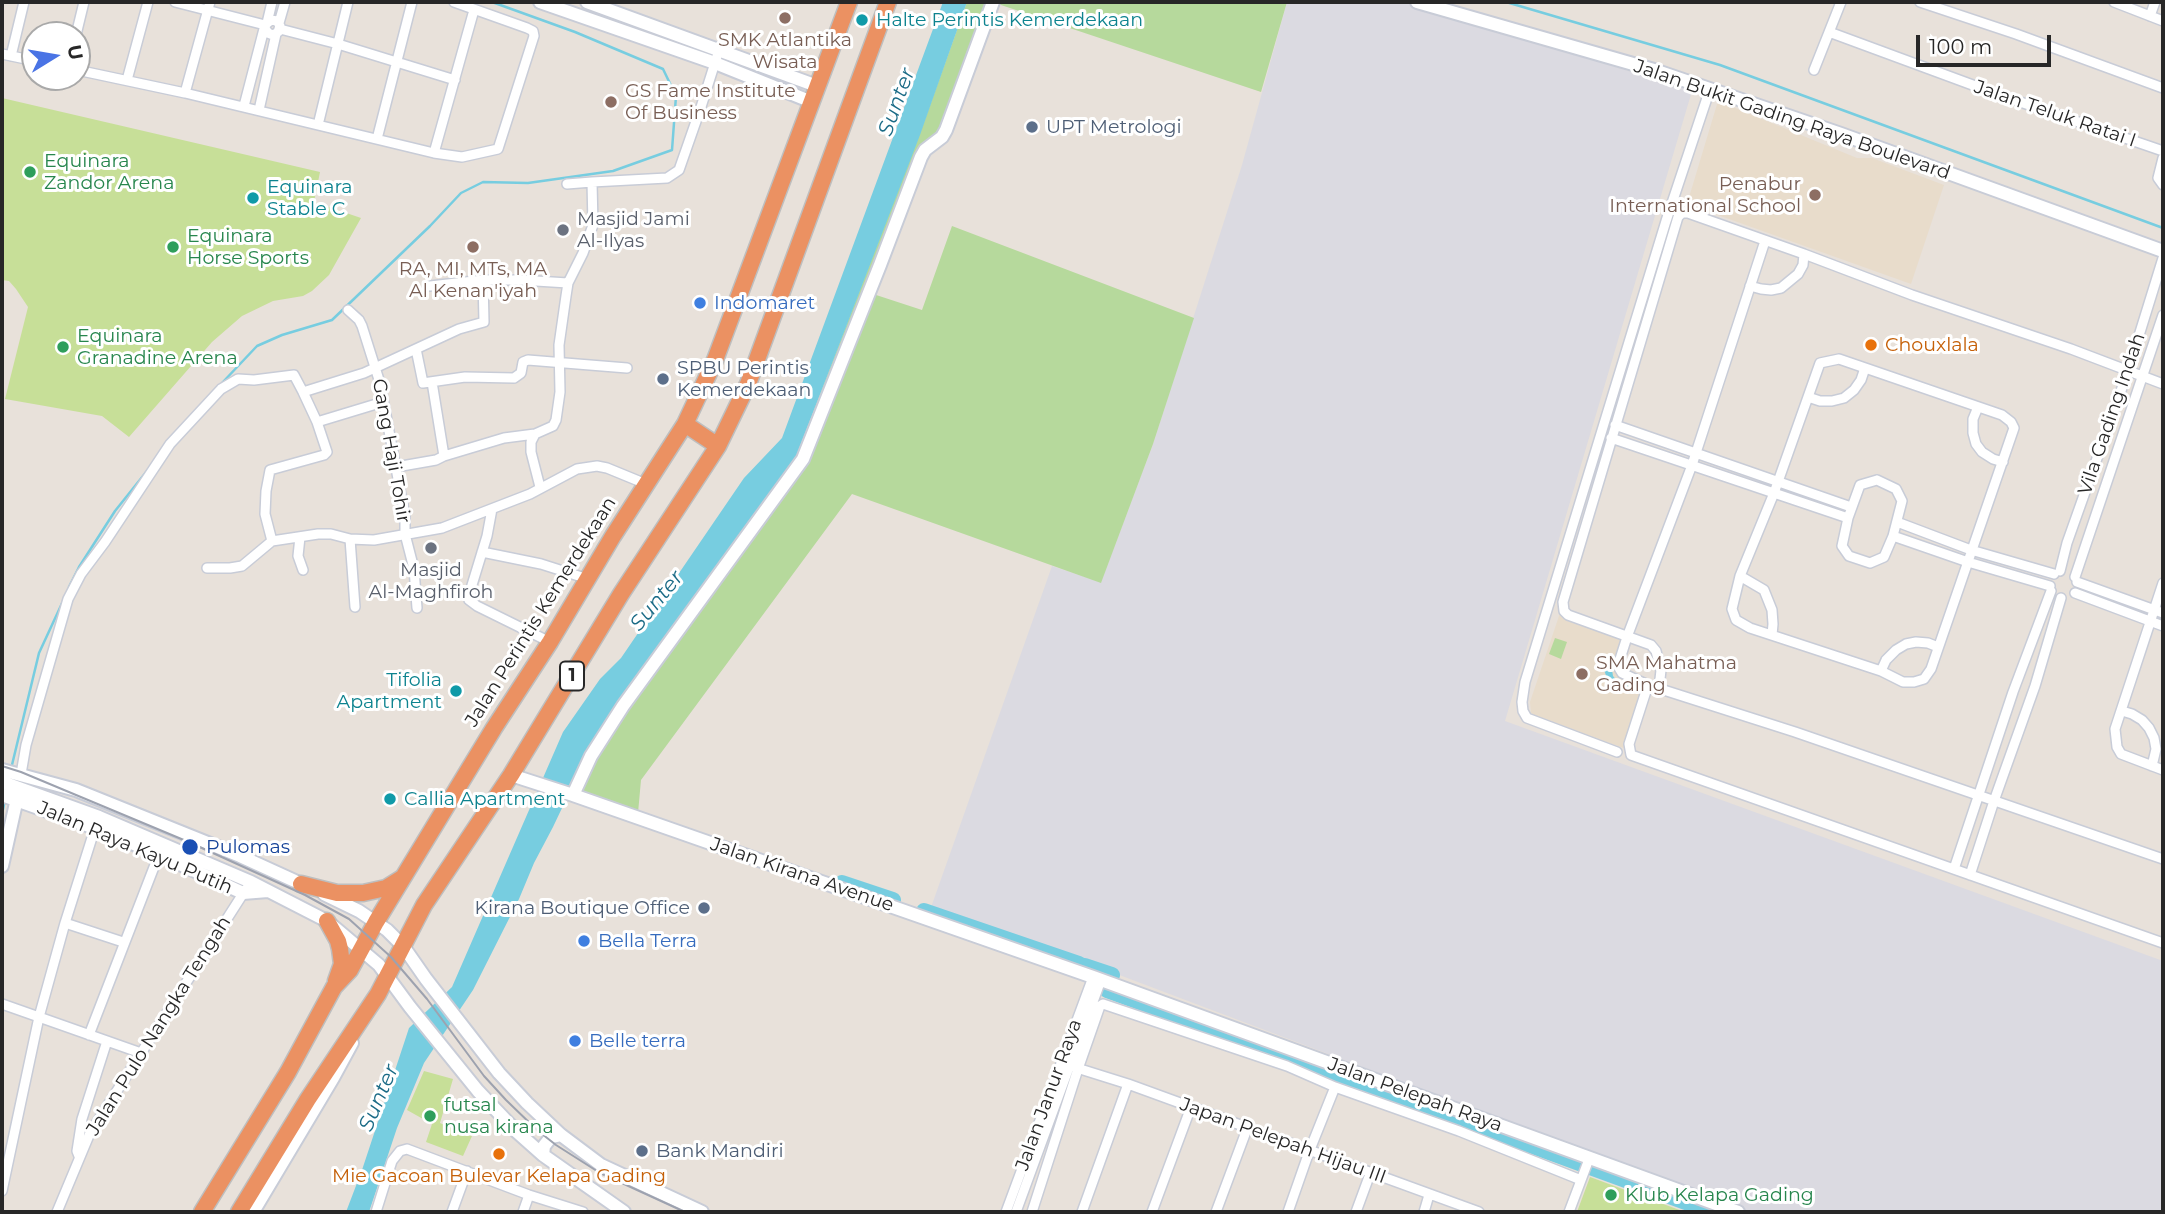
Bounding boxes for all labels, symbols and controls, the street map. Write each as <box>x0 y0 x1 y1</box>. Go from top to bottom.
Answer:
place label: Halte Perintis Kemerdekaan <box>876 9 1143 31</box>
marker: SMK Atlantika Wisata <box>777 10 793 26</box>
marker: Halte Perintis Kemerdekaan <box>854 12 870 28</box>
north arrow <box>21 21 91 91</box>
scale bar <box>1920 21 2055 65</box>
place label: SMK Atlantika Wisata <box>718 29 852 73</box>
text: 100 m <box>1929 34 1992 59</box>
text: U <box>62 43 88 62</box>
street label: Jalan Bukit Gading Raya Boulevard <box>1631 55 1953 185</box>
water label: Sunter <box>873 65 921 139</box>
street label: Jalan Teluk Ratai I <box>1971 76 2139 152</box>
place label: GS Fame Institute Of Business <box>625 80 796 124</box>
marker: GS Fame Institute Of Business <box>603 94 619 110</box>
place label: UPT Metrologi <box>1046 116 1182 138</box>
marker: UPT Metrologi <box>1024 119 1040 135</box>
place label: Equinara Zandor Arena <box>44 150 174 194</box>
marker: Equinara Zandor Arena <box>22 164 38 180</box>
place label: Penabur International School <box>1609 173 1801 217</box>
place label: Equinara Stable C <box>267 176 352 220</box>
marker: Penabur International School <box>1807 187 1823 203</box>
marker: Equinara Stable C <box>245 190 261 206</box>
place label: Masjid Jami Al-Ilyas <box>577 208 690 252</box>
marker: Masjid Jami Al-Ilyas <box>555 222 571 238</box>
place label: Equinara Horse Sports <box>187 225 309 269</box>
marker: Equinara Horse Sports <box>165 239 181 255</box>
marker: RA, MI, MTs, MA Al Kenan'iyah <box>465 239 481 255</box>
place label: RA, MI, MTs, MA Al Kenan'iyah <box>399 258 547 302</box>
place label: Indomaret <box>714 292 815 314</box>
marker: Indomaret <box>692 295 708 311</box>
place label: Equinara Granadine Arena <box>77 325 238 369</box>
street label: Vila Gading Indah <box>2074 330 2150 498</box>
place label: Chouxlala <box>1885 334 1979 356</box>
marker: Chouxlala <box>1863 337 1879 353</box>
marker: Equinara Granadine Arena <box>55 339 71 355</box>
place label: SPBU Perintis Kemerdekaan <box>677 357 811 401</box>
marker: SPBU Perintis Kemerdekaan <box>655 371 671 387</box>
street label: Gang Haji Tohir <box>367 377 415 525</box>
street label: Jalan Perintis Kemerdekaan <box>461 493 621 731</box>
marker: Masjid Al-Maghfiroh <box>423 540 439 556</box>
place label: Masjid Al-Maghfiroh <box>369 559 493 603</box>
water label: Sunter <box>625 566 689 636</box>
place label: SMA Mahatma Gading <box>1596 652 1737 696</box>
road number: 1 <box>560 662 584 690</box>
marker: SMA Mahatma Gading <box>1574 666 1590 682</box>
place label: Tifolia Apartment <box>337 669 442 713</box>
marker: Tifolia Apartment <box>448 683 464 699</box>
place label: Callia Apartment <box>404 788 566 810</box>
marker: Callia Apartment <box>382 791 398 807</box>
street label: Jalan Raya Kayu Putih <box>34 797 236 899</box>
street label: Jalan Kirana Avenue <box>707 833 897 917</box>
place label: Pulomas <box>206 836 290 858</box>
marker: Pulomas <box>180 837 200 857</box>
place label: Kirana Boutique Office <box>474 897 690 919</box>
marker: Kirana Boutique Office <box>696 900 712 916</box>
street label: Jalan Pulo Nangka Tengah <box>82 912 236 1140</box>
place label: Bella Terra <box>598 930 697 952</box>
marker: Bella Terra <box>576 933 592 949</box>
street label: Jalan Janur Raya <box>1011 1016 1087 1174</box>
place label: Belle terra <box>589 1030 686 1052</box>
marker: Belle terra <box>567 1033 583 1049</box>
street label: Jalan Pelepah Raya <box>1325 1053 1505 1137</box>
water label: Sunter <box>354 1061 404 1135</box>
street label: Japan Pelepah Hijau III <box>1177 1093 1389 1189</box>
place label: futsal nusa kirana <box>444 1094 554 1138</box>
marker: futsal nusa kirana <box>422 1108 438 1124</box>
place label: Bank Mandiri <box>656 1140 783 1162</box>
marker: Bank Mandiri <box>634 1143 650 1159</box>
marker: Mie Gacoan Bulevar Kelapa Gading <box>491 1146 507 1162</box>
place label: Mie Gacoan Bulevar Kelapa Gading <box>332 1165 666 1187</box>
place label: Klub Kelapa Gading <box>1625 1184 1814 1206</box>
marker: Klub Kelapa Gading <box>1603 1187 1619 1203</box>

